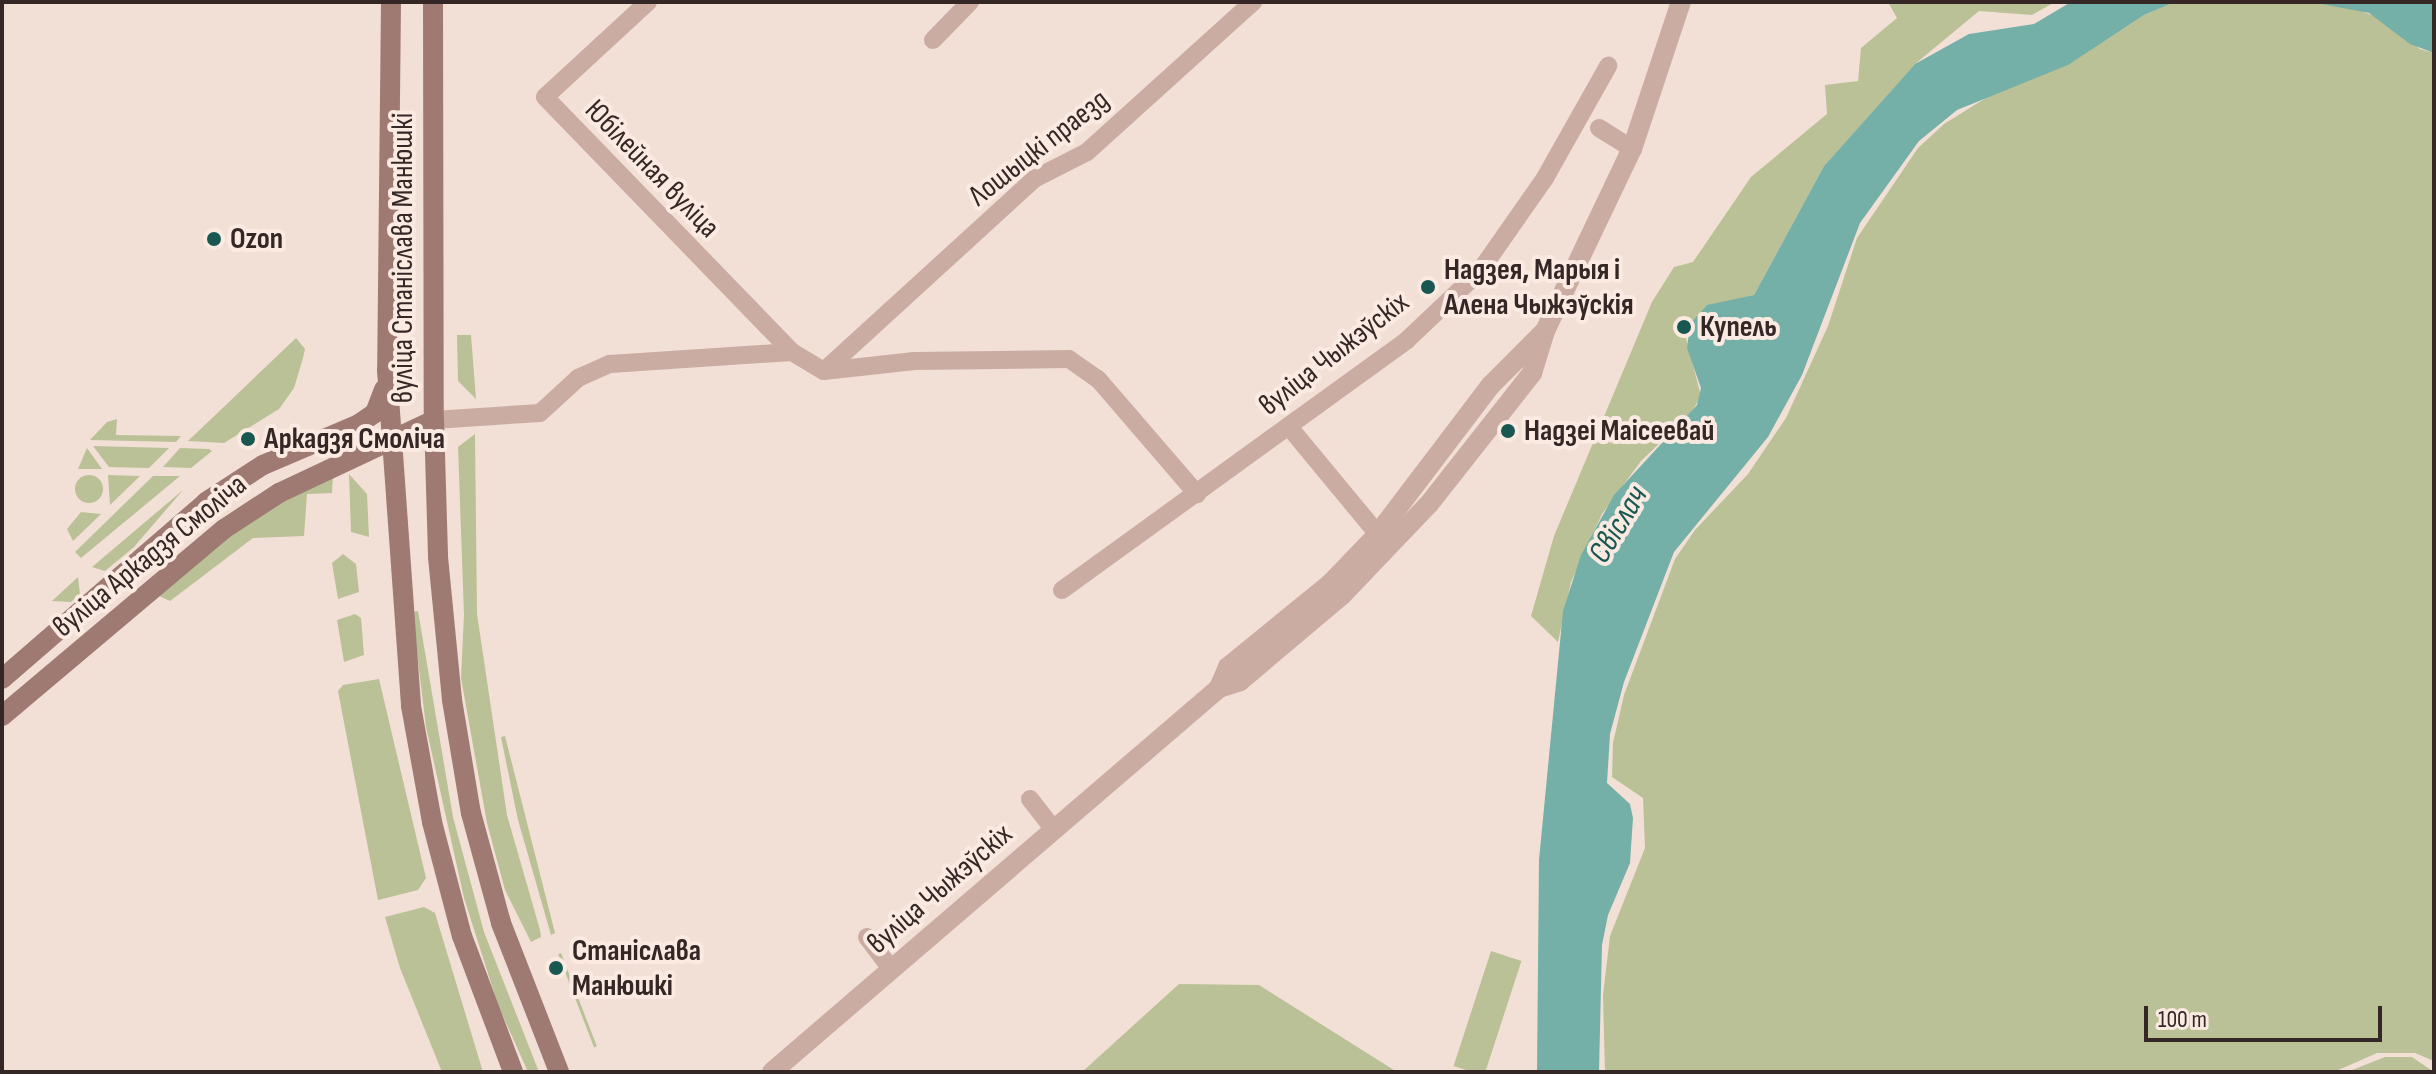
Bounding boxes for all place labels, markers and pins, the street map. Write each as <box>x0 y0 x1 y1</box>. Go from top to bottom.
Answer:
place label: Ozon <box>230 221 283 257</box>
marker: Ozon <box>205 230 223 248</box>
place label: Надзея, Марыя і Алена Чыжэўскія <box>1444 252 1634 322</box>
marker: Надзея, Марыя і Алена Чыжэўскія <box>1419 278 1437 296</box>
place label: Купель <box>1700 309 1777 345</box>
marker: Купель <box>1675 318 1693 336</box>
place label: Надзеі Маісеевай <box>1524 413 1714 449</box>
place label: Аркадзя Смоліча <box>264 421 445 457</box>
marker: Надзеі Маісеевай <box>1499 422 1517 440</box>
marker: Аркадзя Смоліча <box>239 430 257 448</box>
place label: Станіслава Манюшкі <box>572 933 701 1004</box>
marker: Станіслава Манюшкі <box>547 959 565 977</box>

